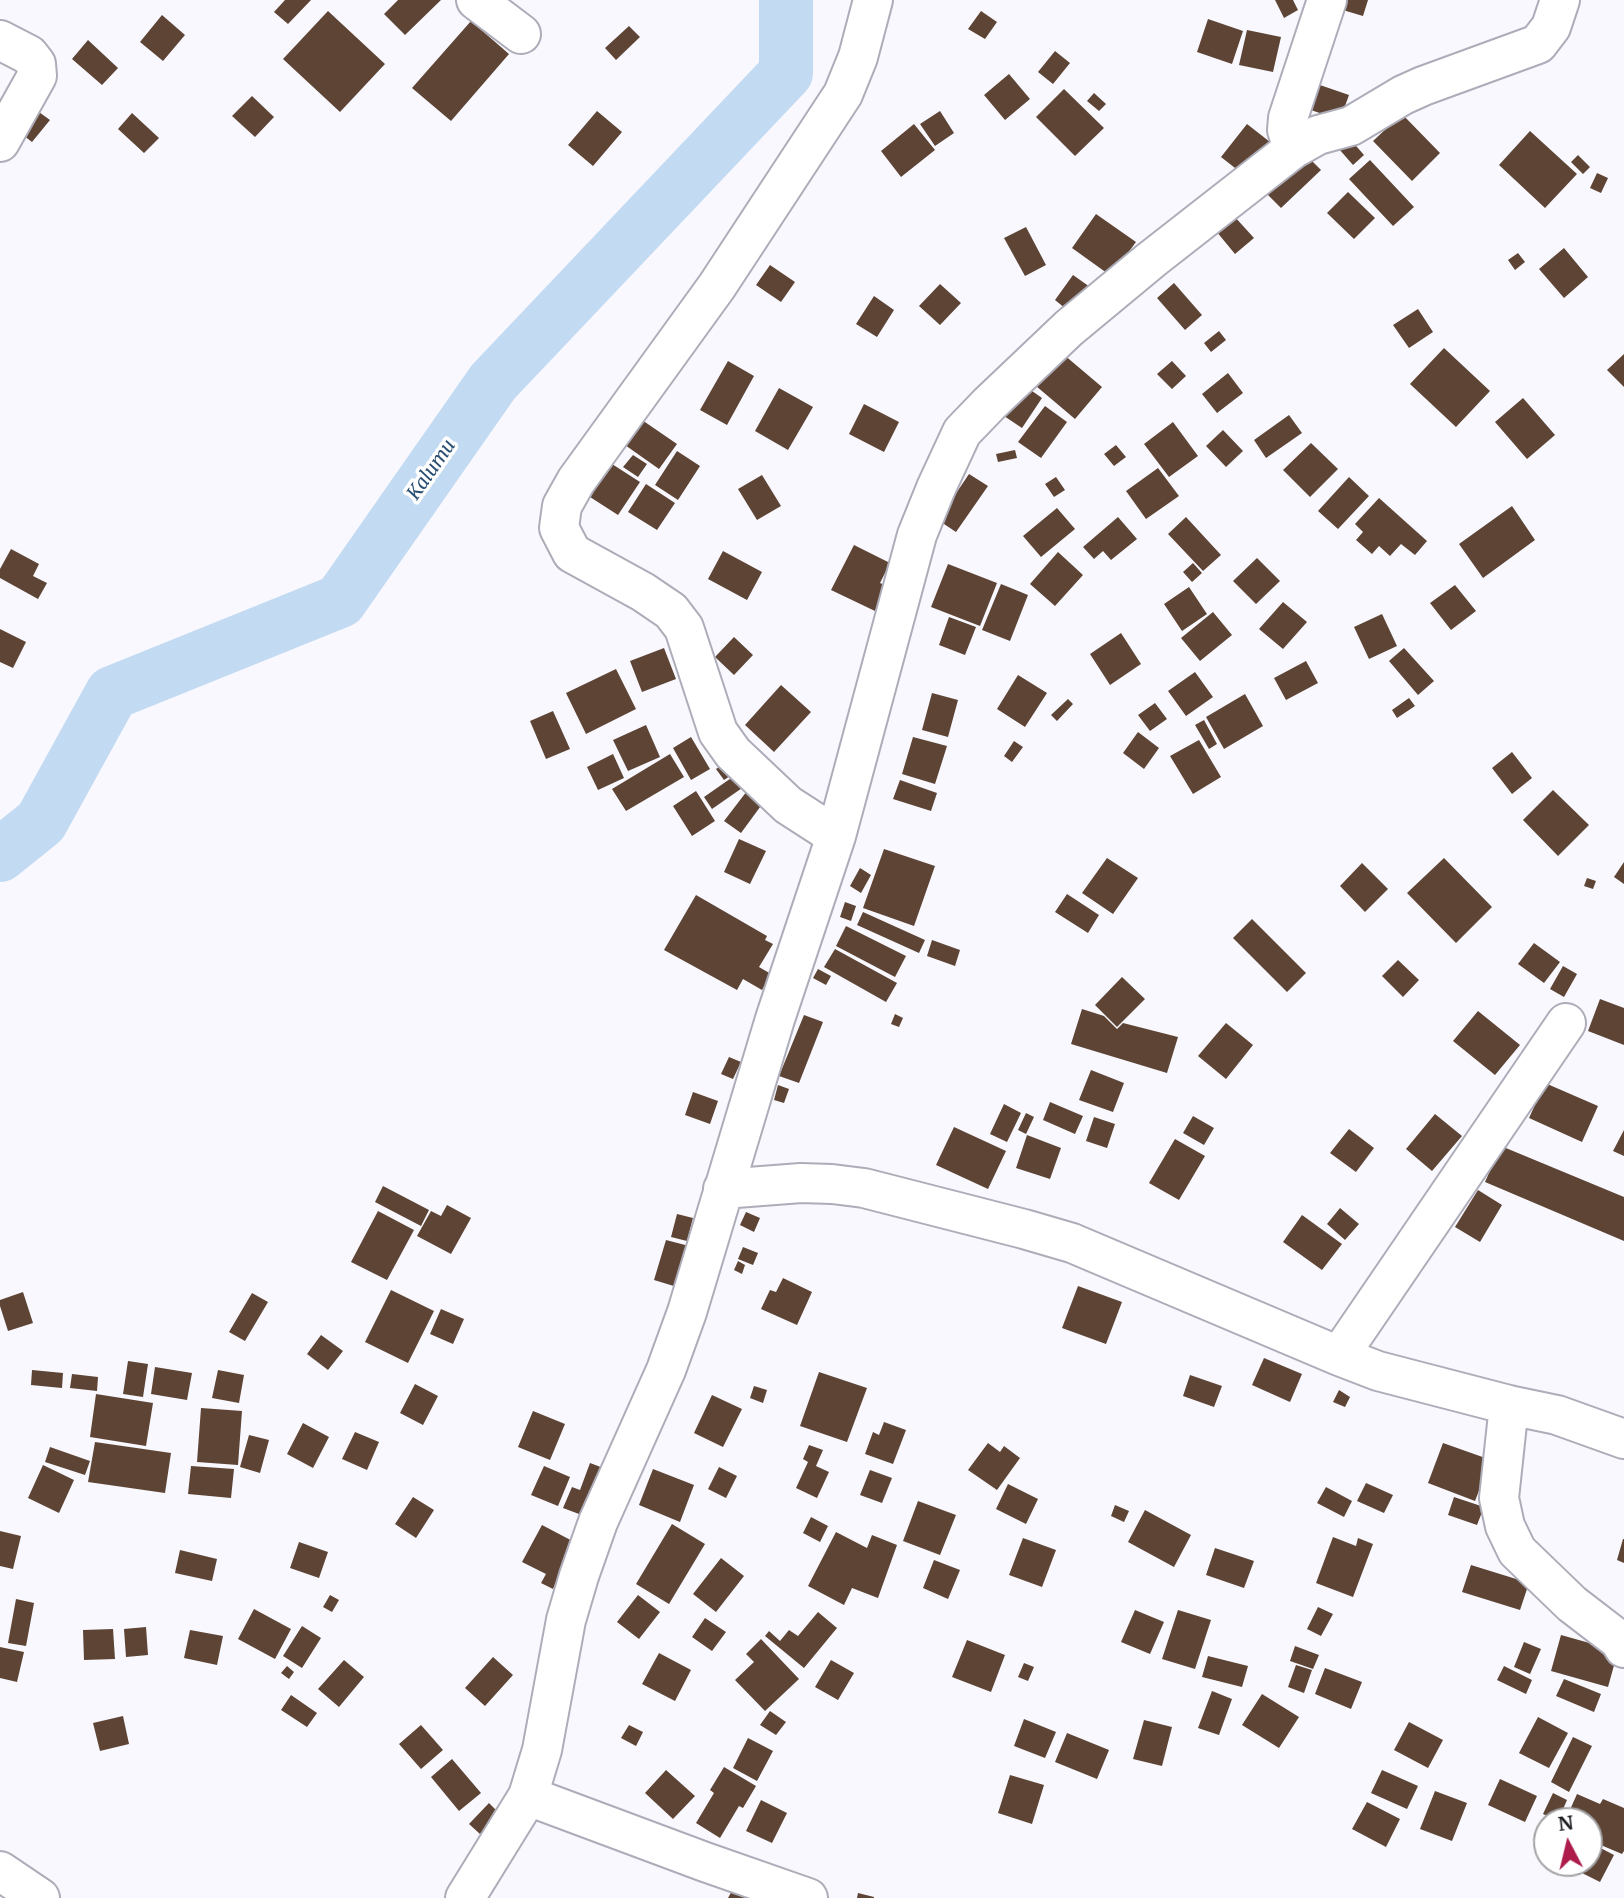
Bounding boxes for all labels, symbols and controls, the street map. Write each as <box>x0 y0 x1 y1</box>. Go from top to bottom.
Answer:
water label: Kalumu <box>403 435 461 505</box>
north arrow <box>1533 1807 1603 1877</box>
text: N <box>1557 1810 1575 1836</box>

